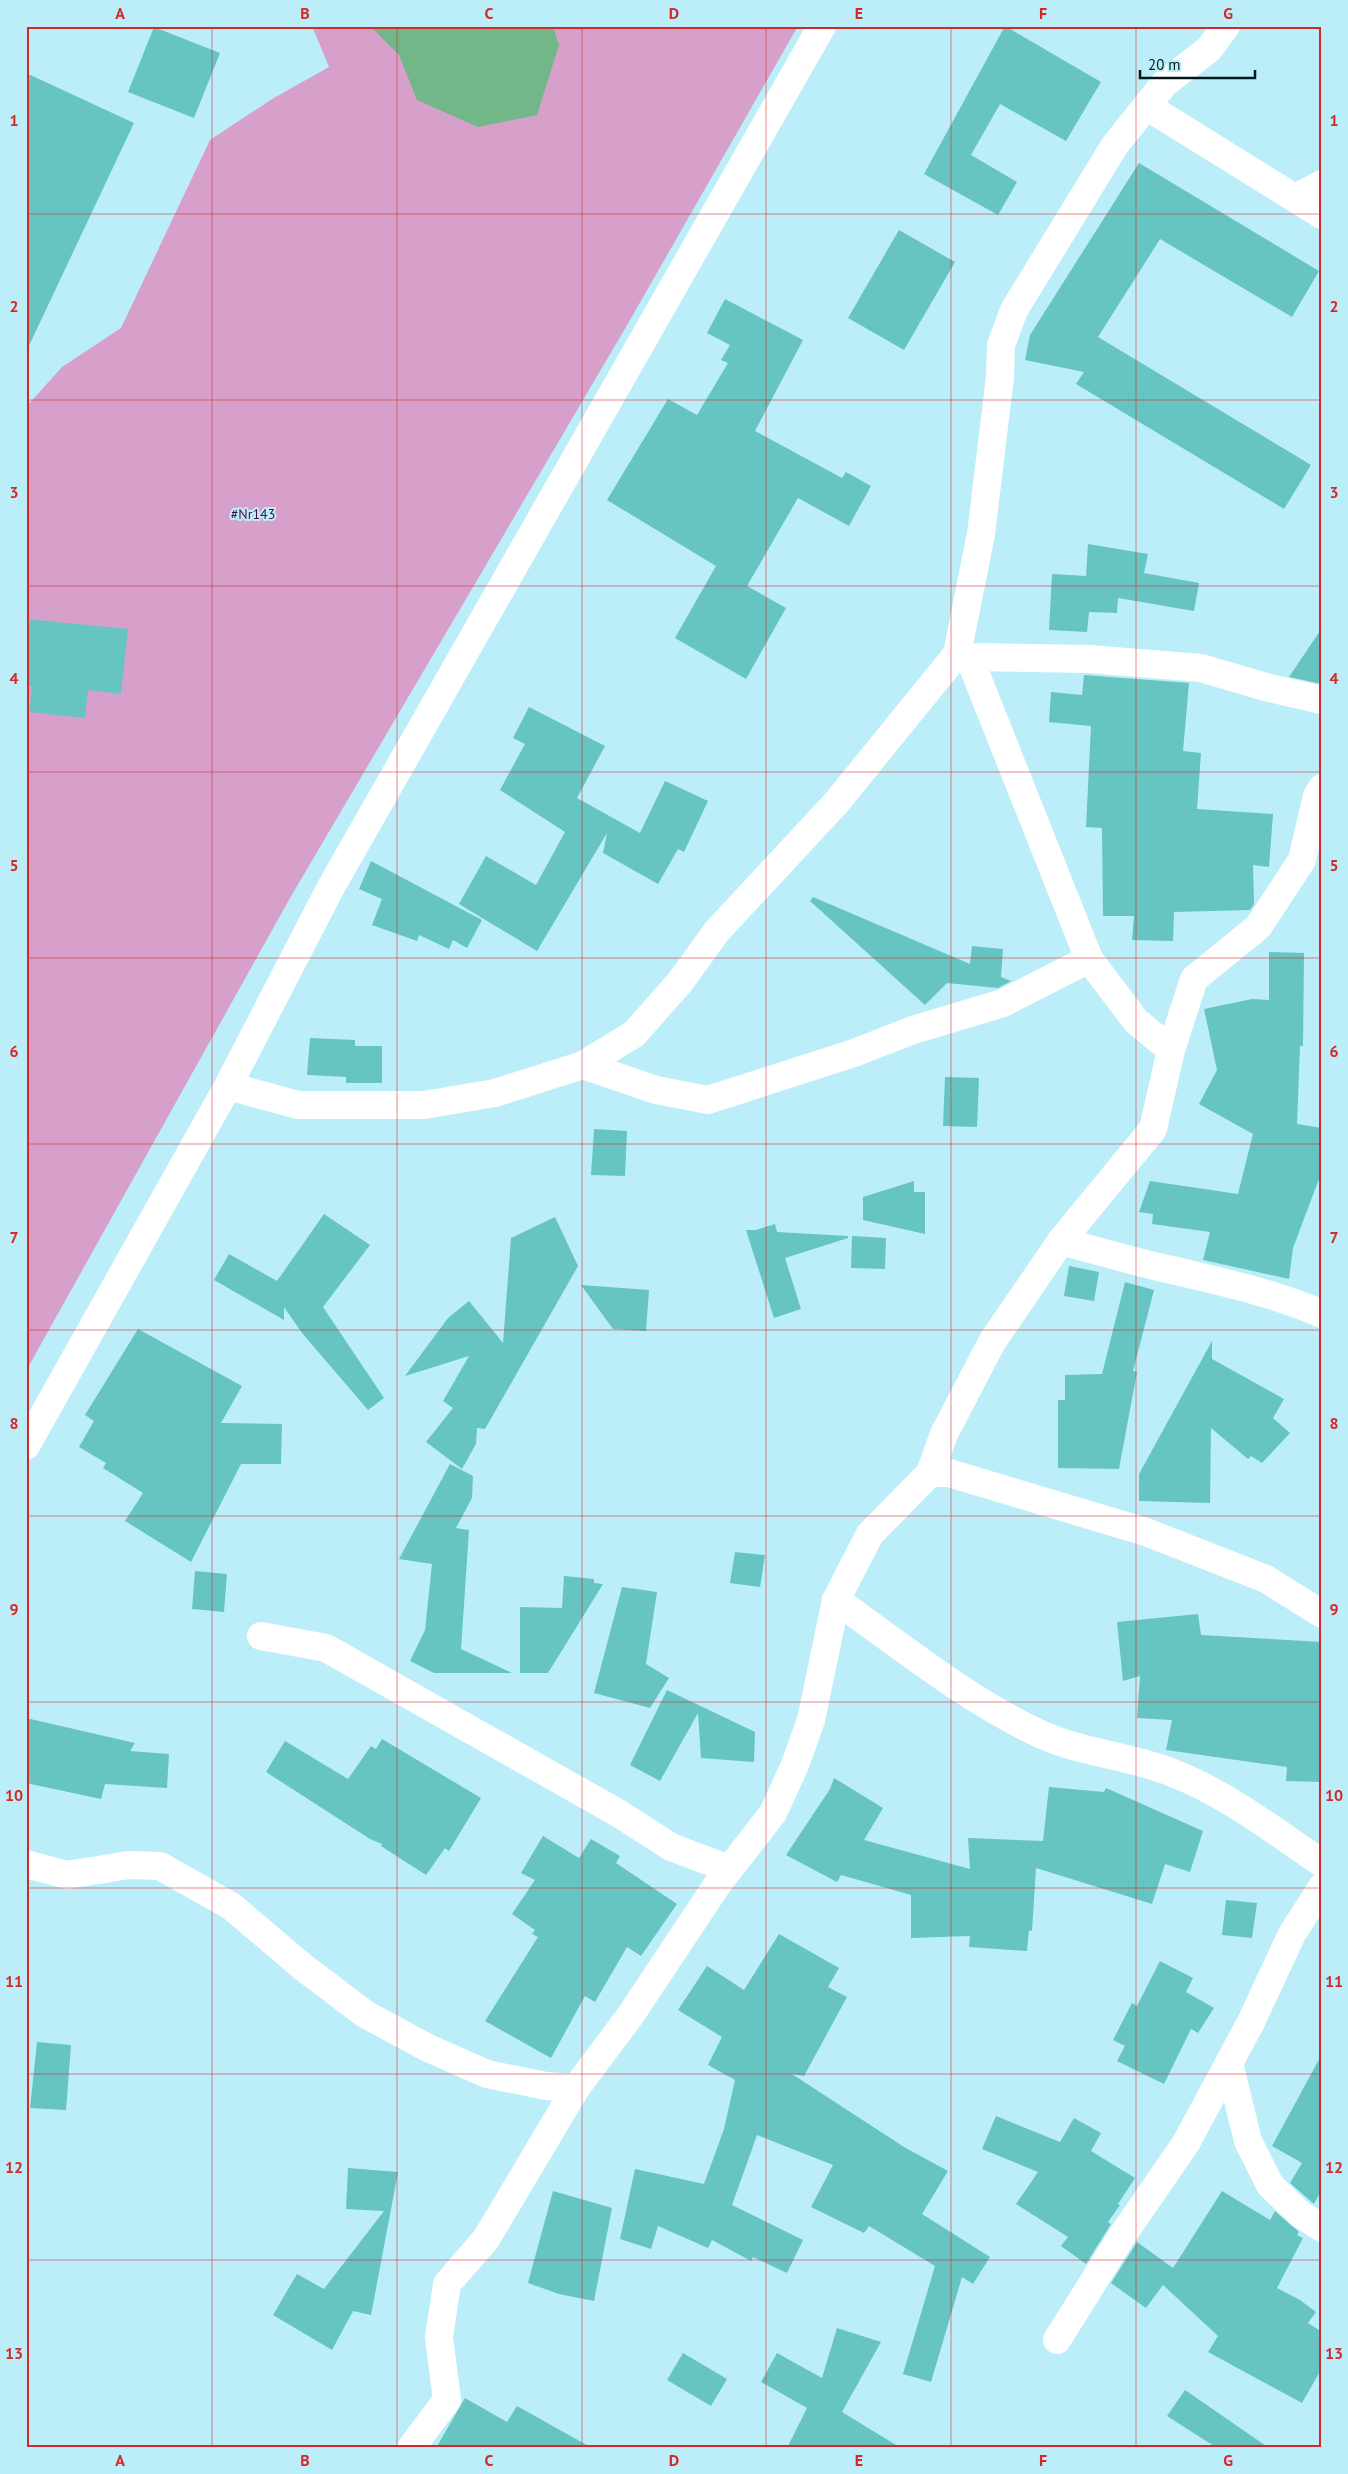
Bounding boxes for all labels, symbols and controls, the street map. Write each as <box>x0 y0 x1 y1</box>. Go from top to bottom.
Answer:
text: A <box>115 3 125 23</box>
text: B <box>300 3 310 23</box>
text: C <box>485 3 494 23</box>
text: D <box>669 3 679 23</box>
text: E <box>855 3 863 23</box>
text: F <box>1039 3 1047 23</box>
text: G <box>1223 3 1233 23</box>
scale bar <box>1140 48 1256 80</box>
text: 20 m <box>1148 55 1181 74</box>
text: 1 <box>9 110 19 130</box>
text: 1 <box>1329 110 1339 130</box>
text: 2 <box>9 296 19 316</box>
text: 2 <box>1329 296 1339 316</box>
text: 3 <box>9 482 19 502</box>
text: 3 <box>1329 482 1339 502</box>
park label: #Nr143 <box>231 505 275 523</box>
text: 4 <box>9 668 19 688</box>
text: 4 <box>1329 668 1339 688</box>
text: 5 <box>9 855 19 875</box>
text: 5 <box>1329 855 1339 875</box>
text: 6 <box>9 1041 19 1061</box>
text: 6 <box>1329 1041 1339 1061</box>
text: 7 <box>9 1227 19 1247</box>
text: 7 <box>1329 1227 1339 1247</box>
text: 8 <box>9 1413 19 1433</box>
text: 8 <box>1329 1413 1339 1433</box>
text: 9 <box>9 1599 19 1619</box>
text: 9 <box>1329 1599 1339 1619</box>
text: 10 <box>5 1785 23 1805</box>
text: 10 <box>1325 1785 1343 1805</box>
text: 11 <box>5 1971 23 1991</box>
text: 11 <box>1325 1971 1343 1991</box>
text: 12 <box>5 2157 23 2177</box>
text: 12 <box>1325 2157 1343 2177</box>
text: 13 <box>5 2343 23 2363</box>
text: 13 <box>1325 2343 1343 2363</box>
text: A <box>115 2450 125 2470</box>
text: B <box>300 2450 310 2470</box>
text: C <box>485 2450 494 2470</box>
text: D <box>669 2450 679 2470</box>
text: E <box>855 2450 863 2470</box>
text: F <box>1039 2450 1047 2470</box>
text: G <box>1223 2450 1233 2470</box>

